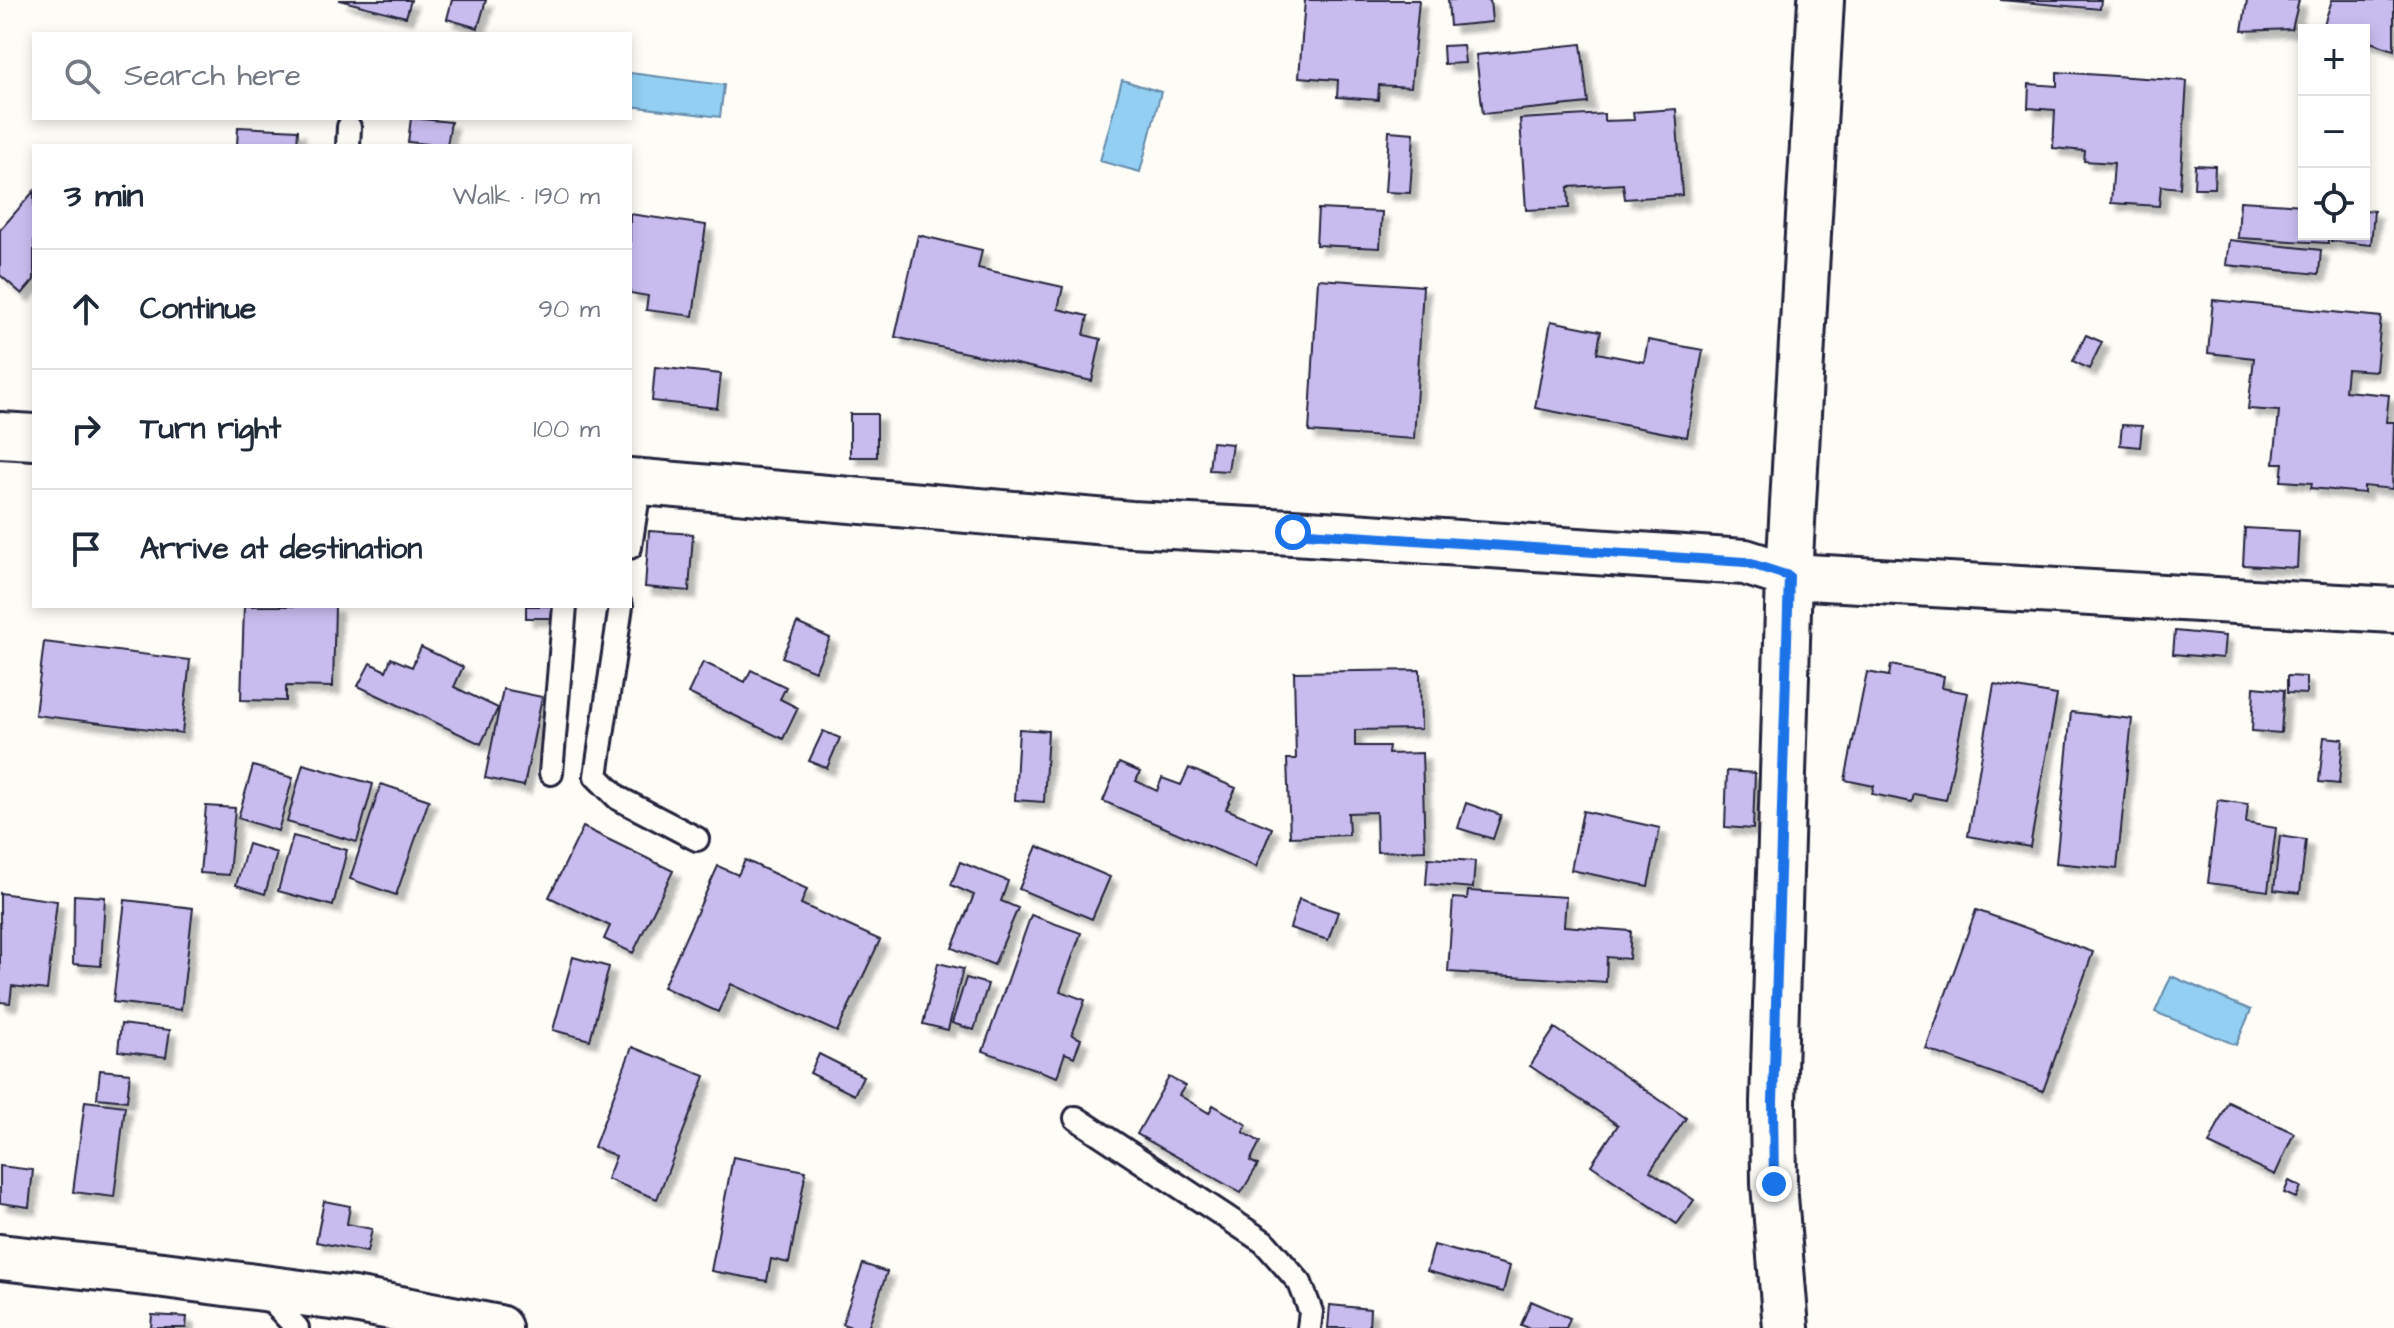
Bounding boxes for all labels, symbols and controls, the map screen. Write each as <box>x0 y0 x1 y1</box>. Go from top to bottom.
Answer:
map controls <box>2298 24 2370 240</box>
button: + <box>2298 24 2370 96</box>
search box <box>32 32 632 120</box>
icon: search <box>60 54 104 98</box>
text: Search here <box>124 55 301 97</box>
button: − <box>2298 96 2370 168</box>
button: locate <box>2298 168 2370 240</box>
text: 3 min <box>64 172 144 220</box>
text: Walk · 190 m <box>453 178 600 214</box>
icon: ahead <box>64 287 108 331</box>
text: Continue <box>140 288 256 330</box>
text: 90 m <box>538 291 600 327</box>
icon: right <box>64 407 108 451</box>
text: Turn right <box>140 408 281 450</box>
text: 100 m <box>533 411 600 447</box>
route start <box>1275 514 1311 550</box>
icon: arrive <box>64 527 108 571</box>
text: Arrive at destination <box>140 528 422 570</box>
route end <box>1756 1166 1792 1202</box>

